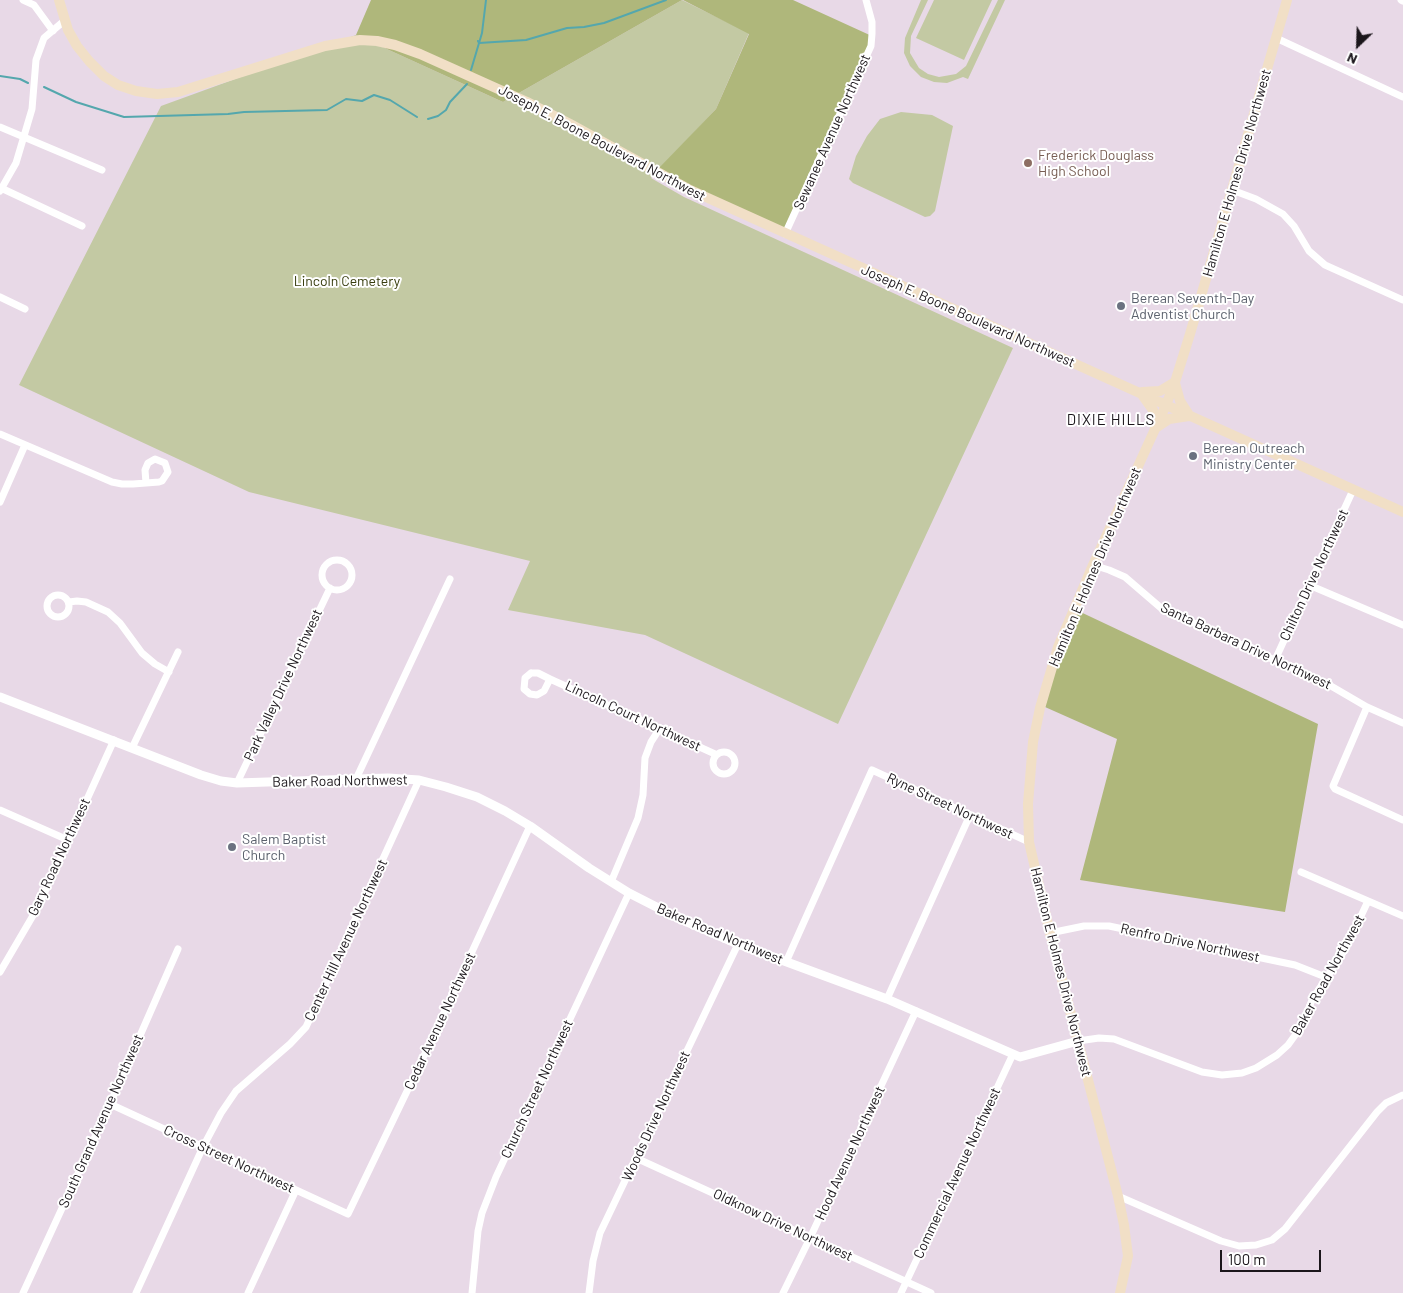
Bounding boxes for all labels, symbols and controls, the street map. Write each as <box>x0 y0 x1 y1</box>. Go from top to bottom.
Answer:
north arrow <box>1333 20 1383 70</box>
text: N <box>1344 50 1359 69</box>
street label: Sewanee Avenue Northwest <box>790 51 874 213</box>
street label: Hamilton E Holmes Drive Northwest <box>1199 67 1275 279</box>
street label: Joseph E. Boone Boulevard Northwest <box>495 81 709 205</box>
place label: Frederick Douglass High School <box>1038 147 1154 180</box>
marker: Frederick Douglass High School <box>1022 157 1034 169</box>
street label: Joseph E. Boone Boulevard Northwest <box>858 261 1078 371</box>
park label: Lincoln Cemetery <box>294 273 400 289</box>
place label: Berean Seventh-Day Adventist Church <box>1131 290 1254 322</box>
marker: Berean Seventh-Day Adventist Church <box>1115 300 1127 312</box>
district label: DIXIE HILLS <box>1065 411 1157 429</box>
place label: Berean Outreach Ministry Center <box>1203 440 1305 472</box>
marker: Berean Outreach Ministry Center <box>1187 450 1199 462</box>
street label: Hamilton E Holmes Drive Northwest <box>1045 465 1145 669</box>
street label: Chilton Drive Northwest <box>1276 506 1352 644</box>
street label: Santa Barbara Drive Northwest <box>1158 599 1334 693</box>
street label: Park Valley Drive Northwest <box>240 606 326 764</box>
street label: Lincoln Court Northwest <box>562 677 704 755</box>
street label: Ryne Street Northwest <box>884 769 1016 843</box>
street label: Baker Road Northwest <box>272 771 408 791</box>
street label: Gary Road Northwest <box>24 795 94 919</box>
place label: Salem Baptist Church <box>242 831 326 864</box>
marker: Salem Baptist Church <box>226 841 238 853</box>
street label: Center Hill Avenue Northwest <box>301 856 391 1024</box>
street label: Hamilton E Holmes Drive Northwest <box>1027 866 1095 1078</box>
street label: Baker Road Northwest <box>654 900 786 968</box>
street label: Baker Road Northwest <box>1288 912 1368 1038</box>
street label: Renfro Drive Northwest <box>1119 920 1261 966</box>
street label: Cedar Avenue Northwest <box>401 950 479 1092</box>
street label: Church Street Northwest <box>497 1017 577 1161</box>
street label: South Grand Avenue Northwest <box>55 1031 147 1211</box>
street label: Woods Drive Northwest <box>618 1048 694 1184</box>
street label: Hood Avenue Northwest <box>812 1083 888 1223</box>
street label: Commercial Avenue Northwest <box>910 1085 1004 1261</box>
street label: Cross Street Northwest <box>161 1121 297 1197</box>
street label: Oldknow Drive Northwest <box>710 1185 856 1265</box>
scale bar <box>1223 1240 1324 1272</box>
text: 100 m <box>1228 1250 1266 1268</box>

